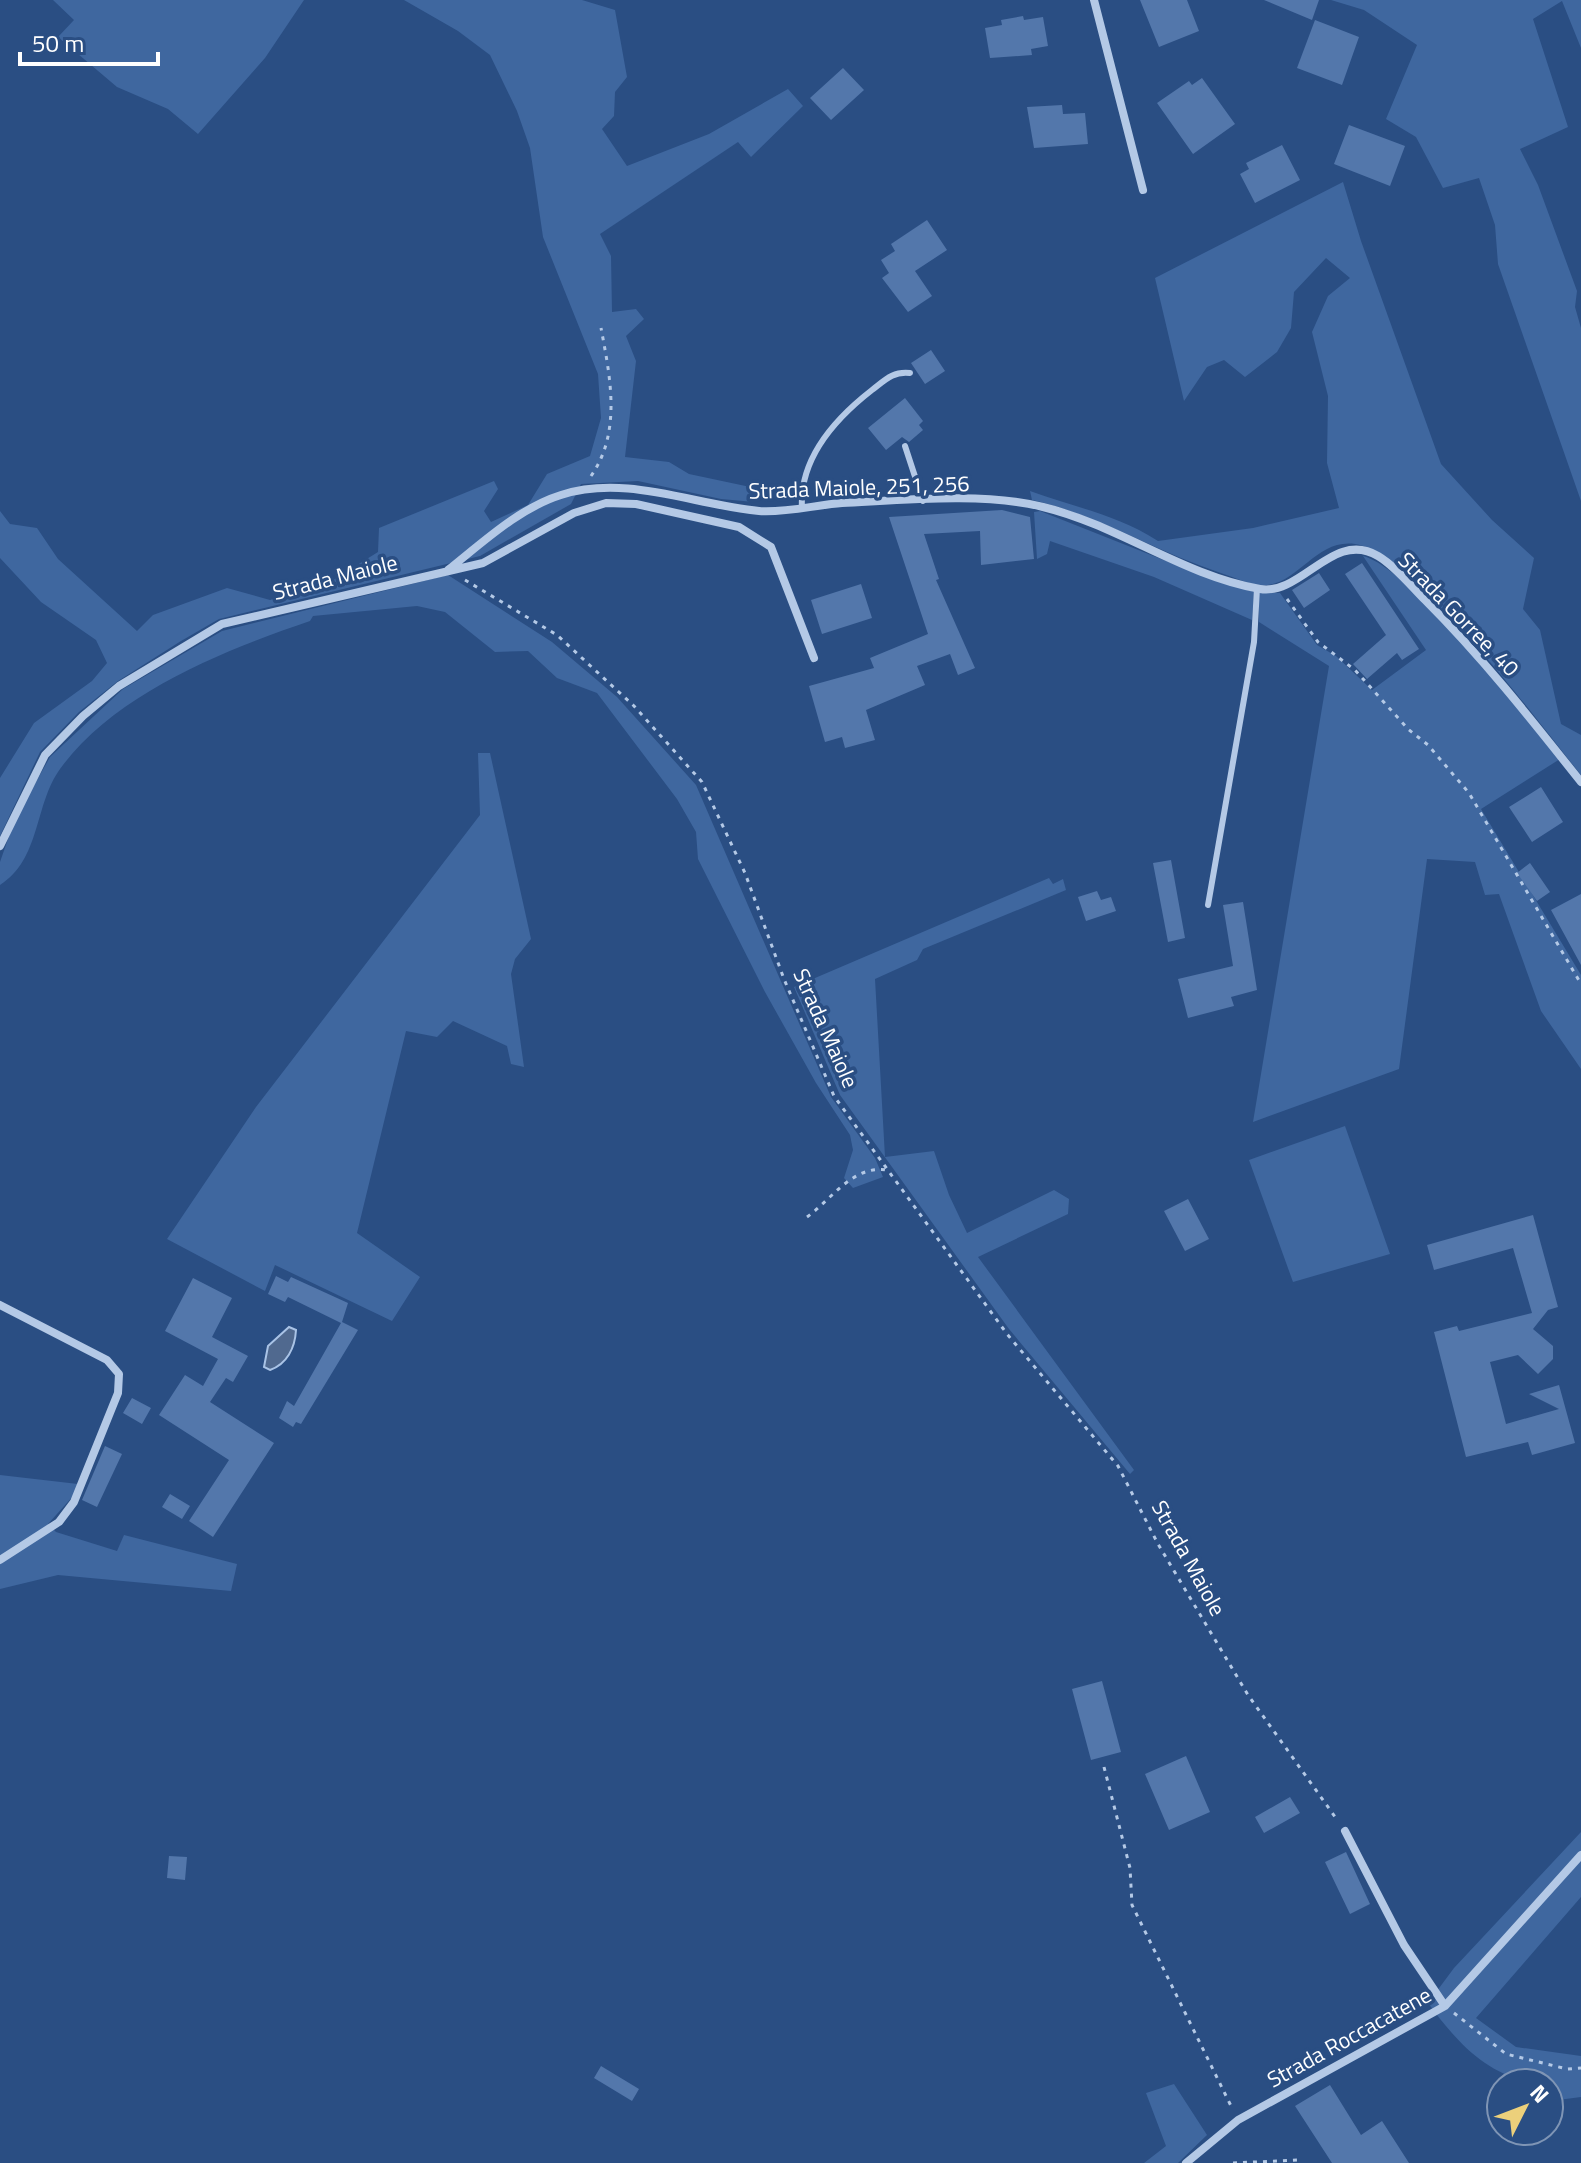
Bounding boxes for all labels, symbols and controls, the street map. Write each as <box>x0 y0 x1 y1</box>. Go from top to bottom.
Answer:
scale bar <box>20 16 158 66</box>
text: 50 m <box>32 25 84 61</box>
street label: Strada Maiole, 251, 256 <box>748 466 970 508</box>
street label: Strada Gorree, 40 <box>1390 544 1528 684</box>
street label: Strada Maiole <box>269 545 401 609</box>
street label: Strada Maiole <box>784 963 868 1093</box>
street label: Strada Maiole <box>1143 1494 1235 1622</box>
street label: Strada Roccacatene <box>1261 1978 1437 2096</box>
north arrow <box>1485 2067 1565 2147</box>
text: N <box>1522 2077 1558 2111</box>

